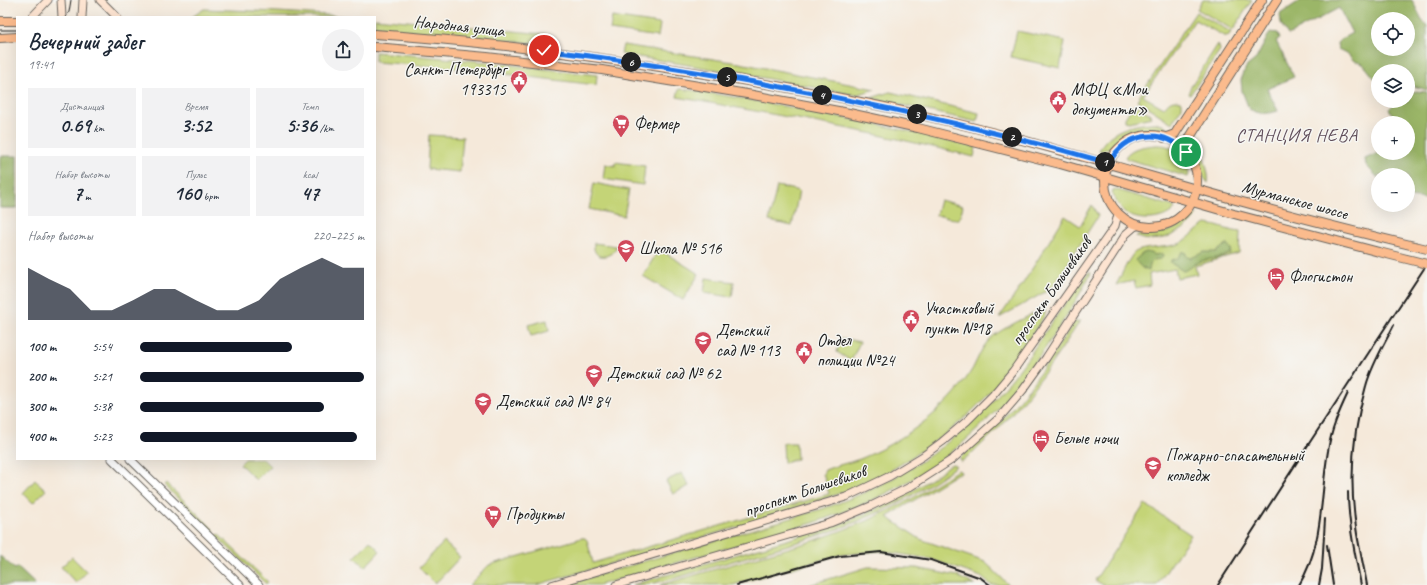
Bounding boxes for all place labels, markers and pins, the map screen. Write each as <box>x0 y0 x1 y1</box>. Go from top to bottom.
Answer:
pin <box>527 33 561 67</box>
pin: 6 <box>621 52 641 72</box>
place label: Санкт-Петербург 193315 <box>404 59 508 100</box>
pin: 5 <box>717 67 737 87</box>
public building icon: Санкт-Петербург 193315 <box>509 69 529 94</box>
place label: МФЦ «Мои документы» <box>1071 79 1149 120</box>
pin: 4 <box>812 85 832 105</box>
public building icon: МФЦ «Мои документы» <box>1048 89 1068 114</box>
pin: 3 <box>907 104 927 124</box>
supermarket icon: Фермер <box>611 113 631 138</box>
place label: Фермер <box>634 113 680 134</box>
pin: 2 <box>1002 127 1022 147</box>
pin <box>1169 135 1203 169</box>
pin: 1 <box>1095 152 1115 172</box>
school or university icon: Школа № 516 <box>616 238 636 263</box>
place label: Школа № 516 <box>639 238 723 259</box>
hotel icon: Флогистон <box>1266 266 1286 291</box>
place label: Флогистон <box>1289 266 1353 287</box>
place label: Участковый пункт №18 <box>924 298 995 339</box>
public building icon: Участковый пункт №18 <box>901 308 921 333</box>
place label: Детский сад № 113 <box>716 320 781 361</box>
school or university icon: Детский сад № 113 <box>693 330 713 355</box>
place label: Отдел полиции №24 <box>817 330 897 371</box>
public building icon: Отдел полиции №24 <box>794 340 814 365</box>
school or university icon: Детский сад № 62 <box>584 363 604 388</box>
place label: Детский сад № 62 <box>607 363 722 384</box>
school or university icon: Детский сад № 84 <box>473 391 493 416</box>
place label: Детский сад № 84 <box>496 391 612 412</box>
hotel icon: Белые ночи <box>1031 428 1051 453</box>
place label: Белые ночи <box>1054 428 1120 449</box>
place label: Пожарно-спасательный колледж <box>1166 445 1305 486</box>
school or university icon: Пожарно-спасательный колледж <box>1143 455 1163 480</box>
supermarket icon: Продукты <box>483 504 503 529</box>
place label: Продукты <box>506 504 566 525</box>

